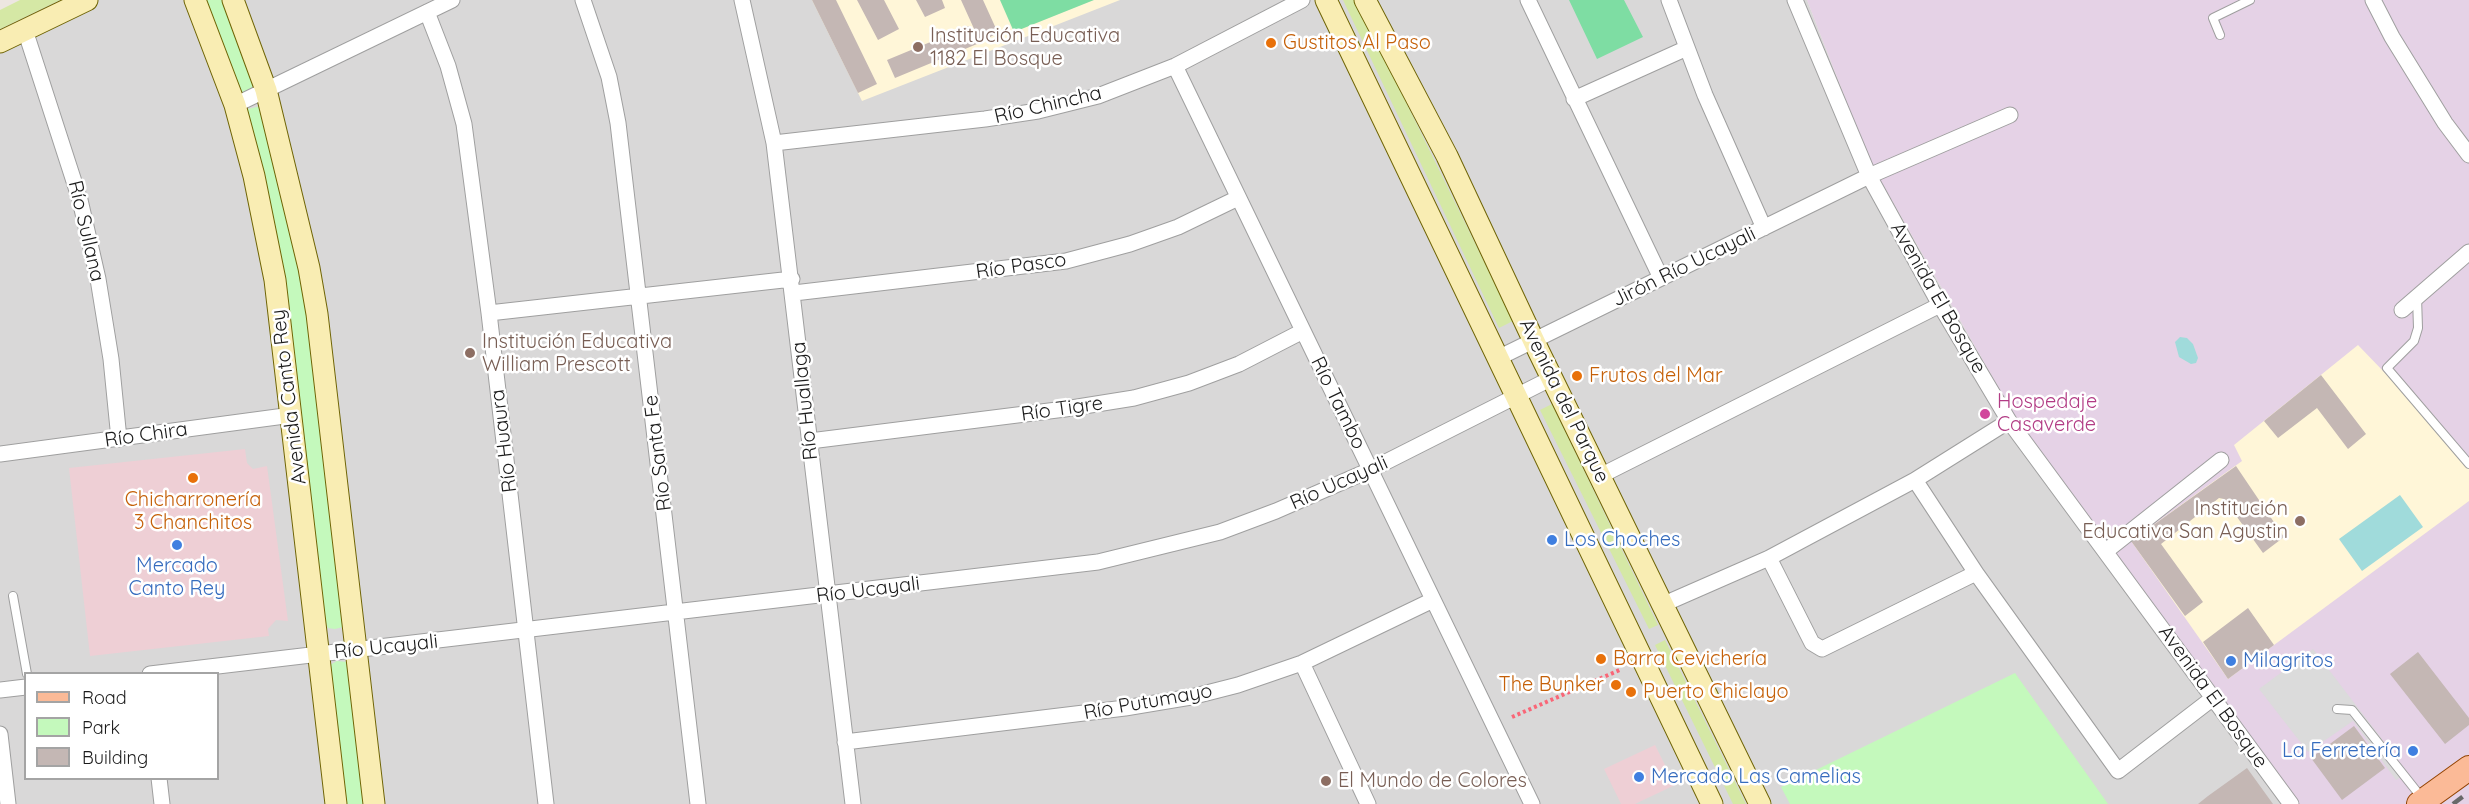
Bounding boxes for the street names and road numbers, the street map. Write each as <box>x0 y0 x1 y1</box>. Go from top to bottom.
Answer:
street label: Río Chincha <box>992 81 1104 129</box>
street label: Río Sullana <box>63 178 109 284</box>
street label: Avenida El Bosque <box>1885 218 1991 378</box>
street label: Jirón Río Ucayali <box>1608 222 1760 312</box>
street label: Río Pasco <box>974 248 1068 284</box>
street label: Avenida Canto Rey <box>266 308 312 486</box>
street label: Avenida del Parque <box>1514 315 1614 487</box>
street label: Río Huallaga <box>787 341 823 461</box>
street label: Río Tambo <box>1305 353 1371 453</box>
street label: Río Huaura <box>486 388 522 494</box>
street label: Río Tigre <box>1019 391 1105 427</box>
street label: Río Santa Fe <box>639 394 677 512</box>
street label: Río Chira <box>103 417 189 453</box>
street label: Río Ucayali <box>1286 451 1392 515</box>
street label: Río Ucayali <box>815 572 921 608</box>
street label: Avenida El Bosque <box>2153 621 2273 773</box>
street label: Río Ucayali <box>333 630 439 664</box>
street label: Río Putumayo <box>1082 679 1214 725</box>

